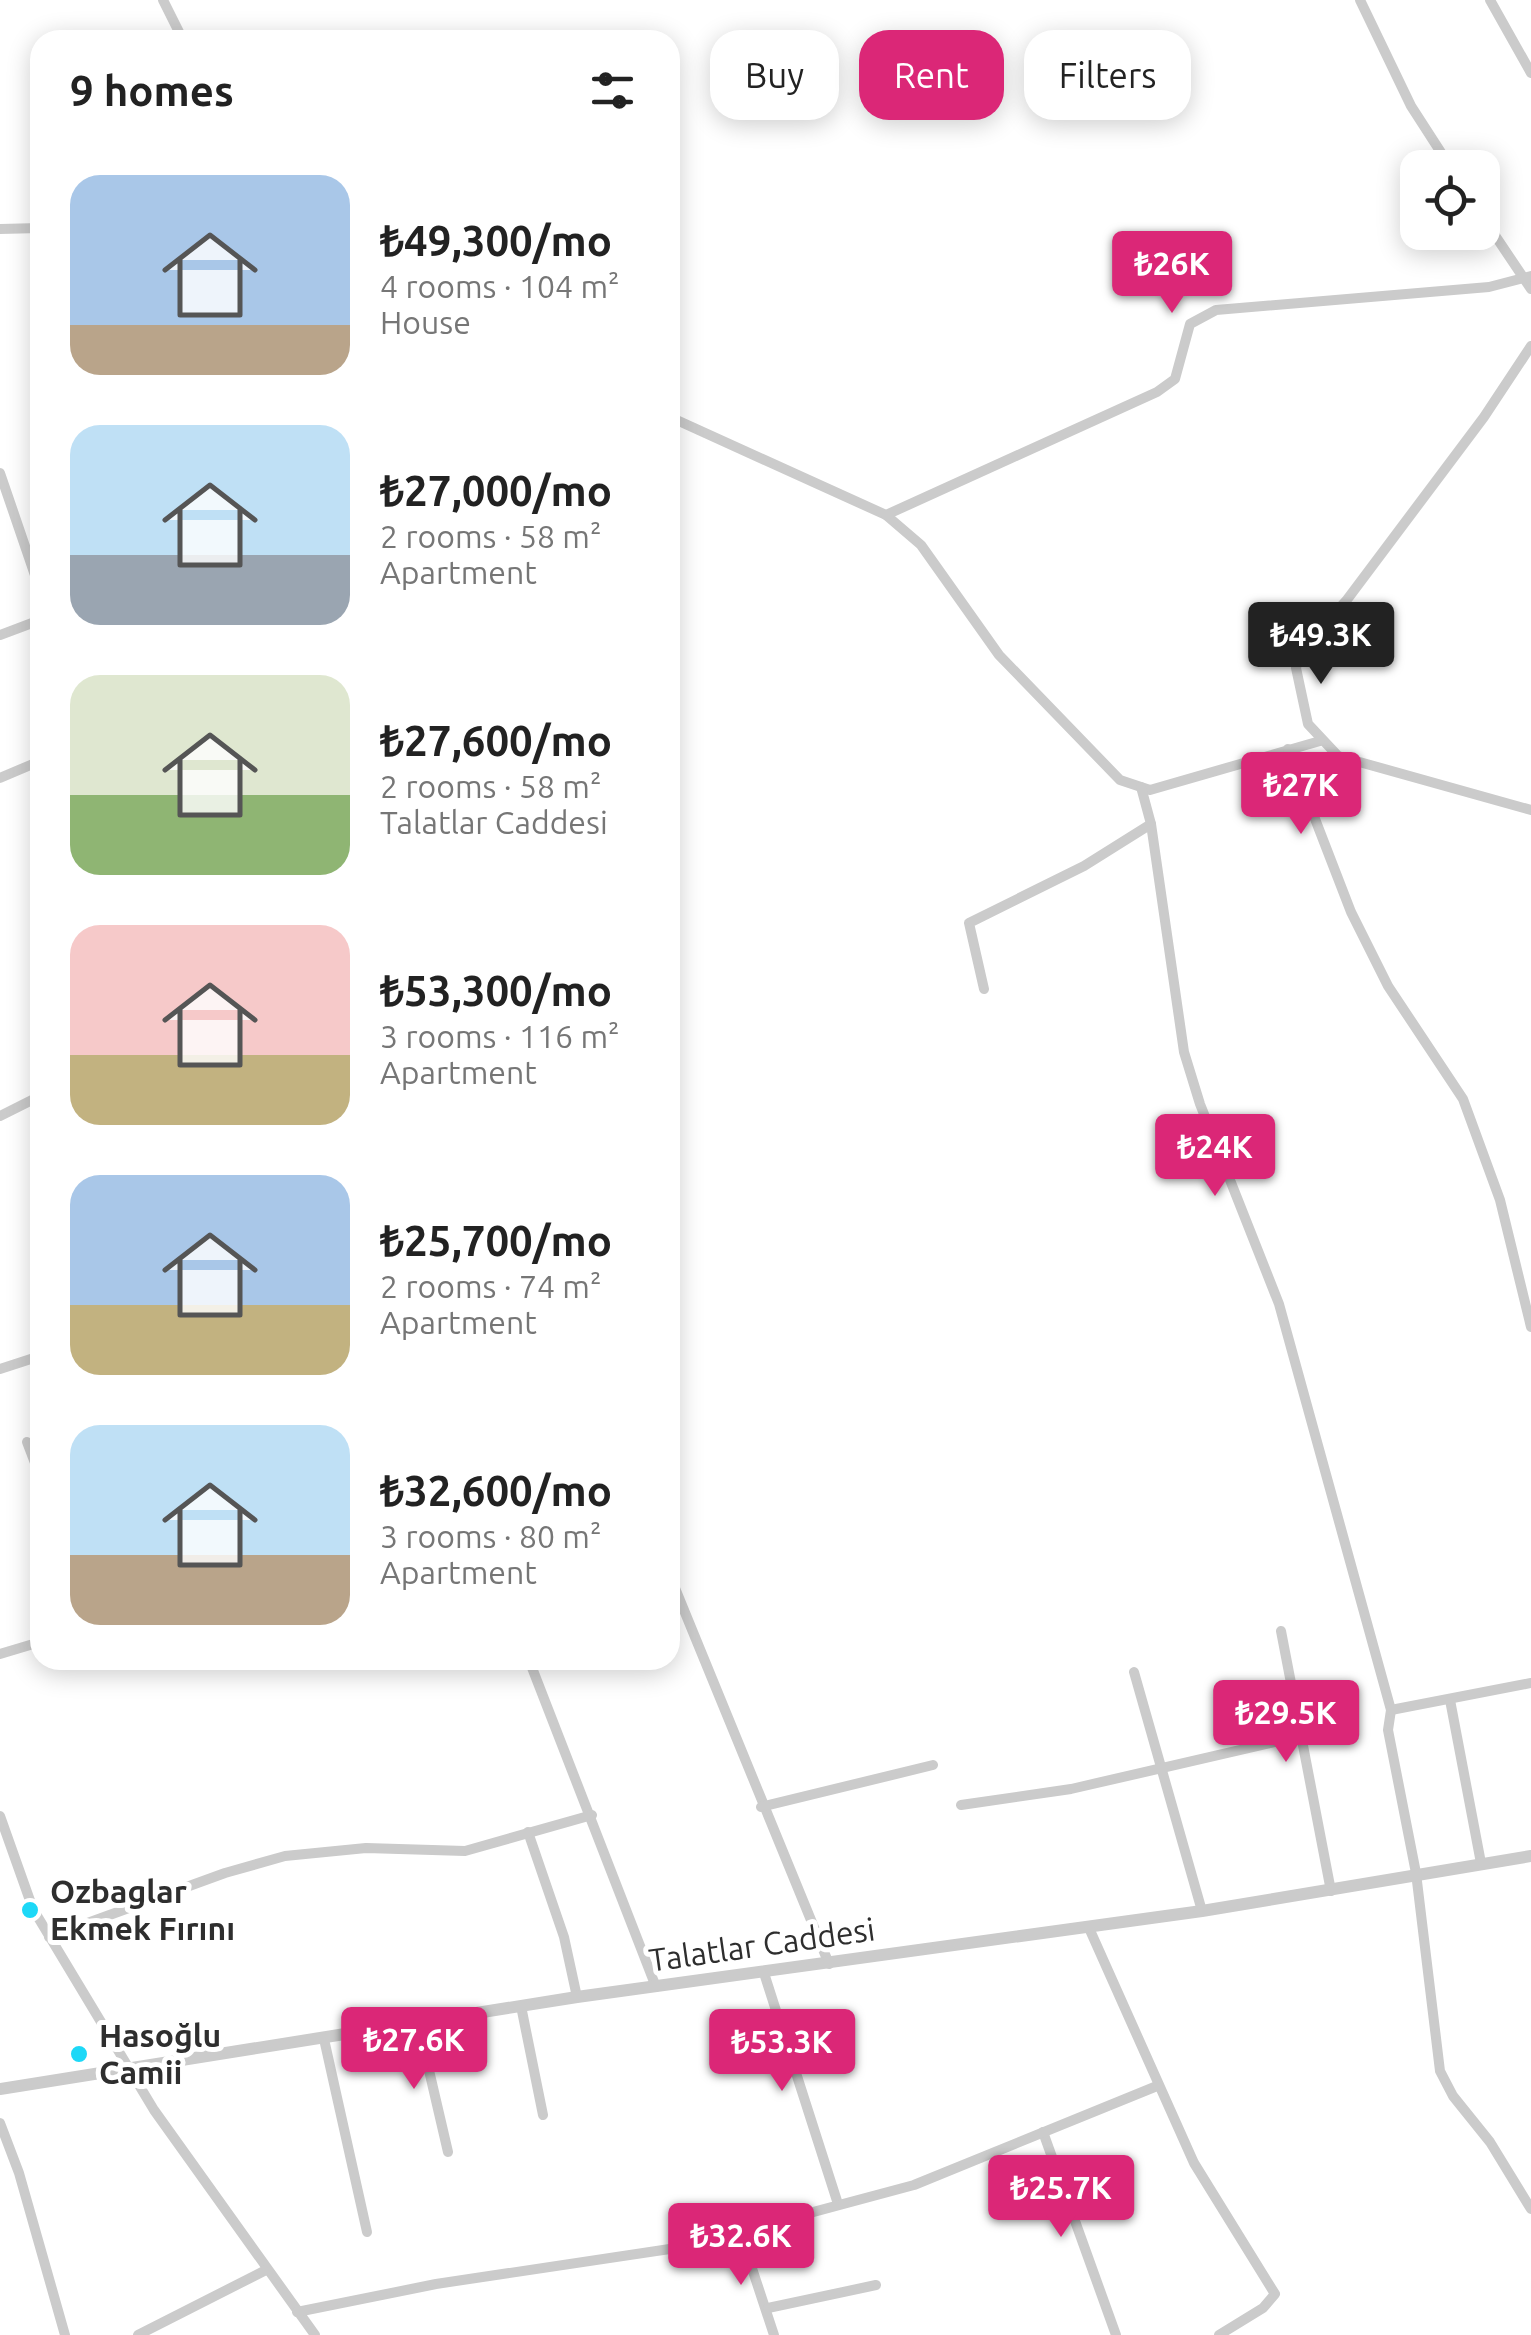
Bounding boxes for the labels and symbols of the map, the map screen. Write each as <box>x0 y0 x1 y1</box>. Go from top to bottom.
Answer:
pin: ₺26K <box>1113 231 1231 316</box>
pin: ₺49.3K <box>1240 602 1402 687</box>
pin: ₺27K <box>1242 752 1360 837</box>
pin: ₺24K <box>1156 1114 1274 1199</box>
pin: ₺29.5K <box>1205 1680 1367 1765</box>
place label: Ozbaglar Ekmek Fırını <box>50 1873 235 1946</box>
marker: Ozbaglar Ekmek Fırını <box>19 1899 41 1921</box>
street label: Talatlar Caddesi <box>647 1910 877 1978</box>
pin: ₺27.6K <box>333 2007 495 2092</box>
pin: ₺53.3K <box>701 2009 863 2094</box>
place label: Hasoğlu Camii <box>99 2017 221 2090</box>
marker: Hasoğlu Camii <box>68 2043 90 2065</box>
pin: ₺25.7K <box>980 2155 1142 2240</box>
pin: ₺32.6K <box>660 2203 822 2288</box>

